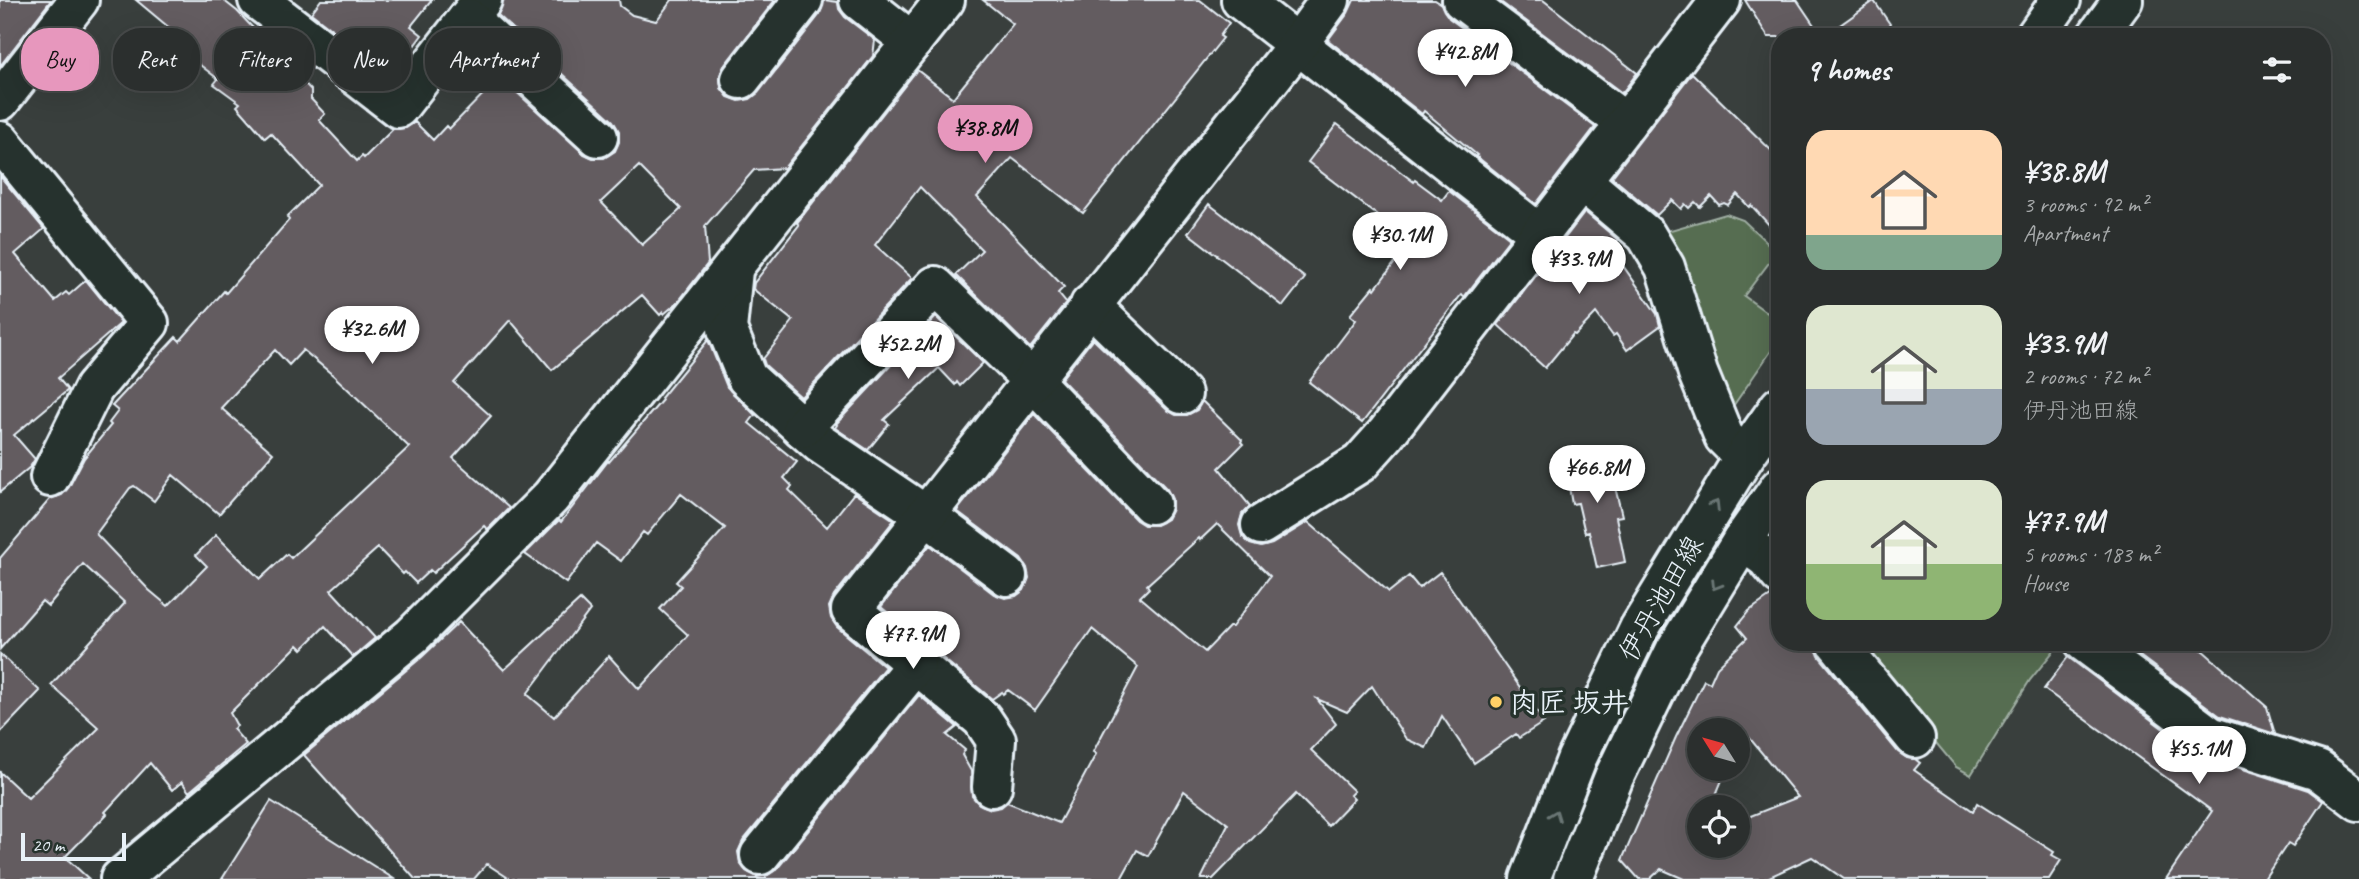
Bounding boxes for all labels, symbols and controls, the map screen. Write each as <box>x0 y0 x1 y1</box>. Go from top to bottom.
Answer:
chip: Buy <box>21 28 99 91</box>
chip: Rent <box>113 28 200 91</box>
chip: Filters <box>214 28 314 91</box>
chip: New <box>328 28 411 91</box>
chip: Apartment <box>425 28 561 91</box>
pin: ¥42.8M <box>1408 29 1522 89</box>
text: ¥42.8M <box>1434 37 1496 66</box>
text: 9 homes <box>1806 51 1890 89</box>
icon: filters <box>2258 51 2296 89</box>
pin: ¥38.8M <box>928 106 1042 165</box>
text: ¥38.8M <box>954 113 1016 142</box>
text: ¥38.8M <box>2023 152 2105 190</box>
icon: home <box>1862 158 1946 242</box>
text: 3 rooms · 92 m² <box>2023 190 2147 219</box>
pin: ¥30.1M <box>1343 212 1457 272</box>
text: Apartment <box>2023 219 2108 248</box>
text: ¥30.1M <box>1369 220 1431 249</box>
pin: ¥33.9M <box>1522 236 1636 296</box>
text: ¥33.9M <box>1548 244 1610 273</box>
pin: ¥32.6M <box>315 306 429 366</box>
text: ¥32.6M <box>340 314 404 343</box>
pin: ¥52.2M <box>851 322 965 381</box>
text: ¥33.9M <box>2023 324 2104 362</box>
text: ¥52.2M <box>877 329 939 358</box>
icon: home <box>1862 333 1946 417</box>
text: 2 rooms · 72 m² <box>2023 362 2147 391</box>
text: 伊丹池田線 <box>2023 396 2138 425</box>
pin: ¥66.8M <box>1540 446 1654 505</box>
text: ¥66.8M <box>1565 453 1629 482</box>
one-way arrow <box>1706 500 1719 513</box>
text: ¥77.9M <box>2023 502 2104 540</box>
icon: home <box>1862 508 1946 592</box>
street label: 伊丹池田線 <box>1610 529 1711 668</box>
text: 5 rooms · 183 m² <box>2023 540 2158 569</box>
text: House <box>2023 569 2068 598</box>
one-way arrow <box>1711 577 1724 590</box>
pin: ¥77.9M <box>856 612 970 671</box>
text: ¥77.9M <box>882 619 944 648</box>
place label: 肉匠 坂井 <box>1510 685 1629 720</box>
marker: 肉匠 坂井 <box>1488 694 1504 710</box>
north arrow <box>1687 718 1750 780</box>
map controls <box>1687 718 1750 858</box>
pin: ¥55.1M <box>2142 726 2256 786</box>
text: ¥55.1M <box>2168 734 2230 763</box>
button: locate <box>1687 795 1750 858</box>
one-way arrow <box>1546 810 1560 822</box>
scale bar <box>21 830 126 862</box>
text: 20 m <box>32 833 64 857</box>

